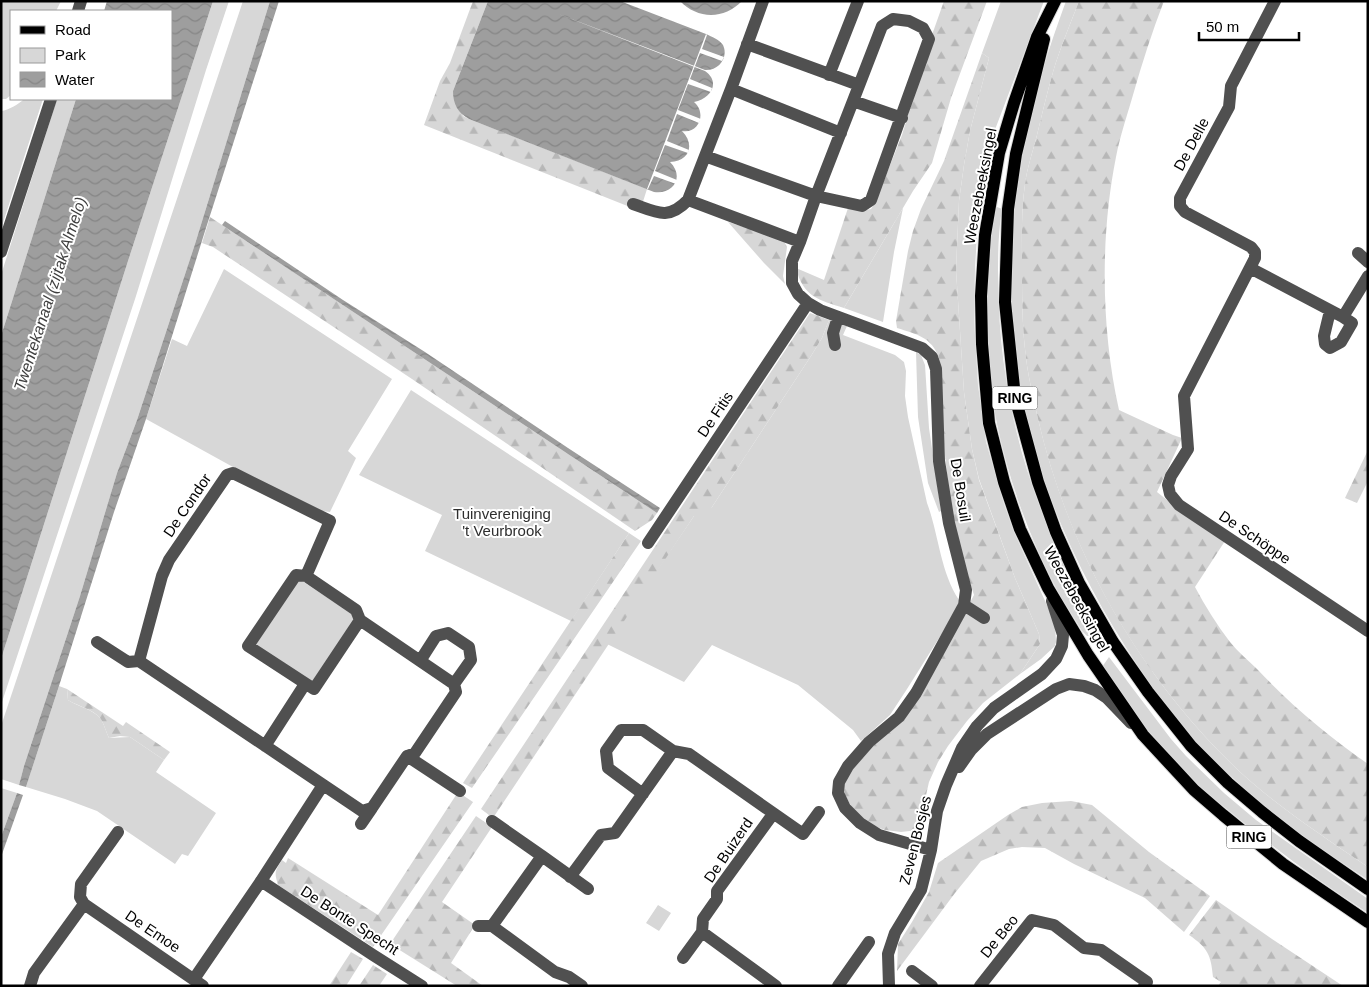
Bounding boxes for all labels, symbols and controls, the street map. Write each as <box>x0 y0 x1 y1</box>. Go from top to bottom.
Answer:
legend <box>10 10 172 100</box>
scale bar <box>1199 10 1299 42</box>
text: 50 m <box>1206 18 1239 35</box>
text: Road <box>55 21 91 38</box>
text: Park <box>55 46 86 63</box>
text: Water <box>55 71 94 88</box>
street label: De Delle <box>1170 115 1212 173</box>
street label: Weezebeeksingel <box>960 126 1000 246</box>
water label: Twentekanaal (zijtak Almelo) <box>11 195 89 393</box>
road number: RING <box>992 386 1038 409</box>
street label: De Fitis <box>694 388 736 440</box>
street label: De Bosuil <box>948 457 974 523</box>
street label: De Condor <box>160 470 214 540</box>
park label: Tuinvereniging 't Veurbrook <box>453 505 551 539</box>
street label: De Schöppe <box>1216 507 1294 567</box>
street label: Weezebeeksingel <box>1041 543 1113 655</box>
street label: Zeven Bosjes <box>896 794 934 886</box>
street label: De Buizerd <box>700 814 756 886</box>
road number: RING <box>1226 826 1272 849</box>
street label: De Bonte Specht <box>298 882 403 958</box>
street label: De Emoe <box>122 906 184 956</box>
street label: De Beo <box>977 911 1021 961</box>

